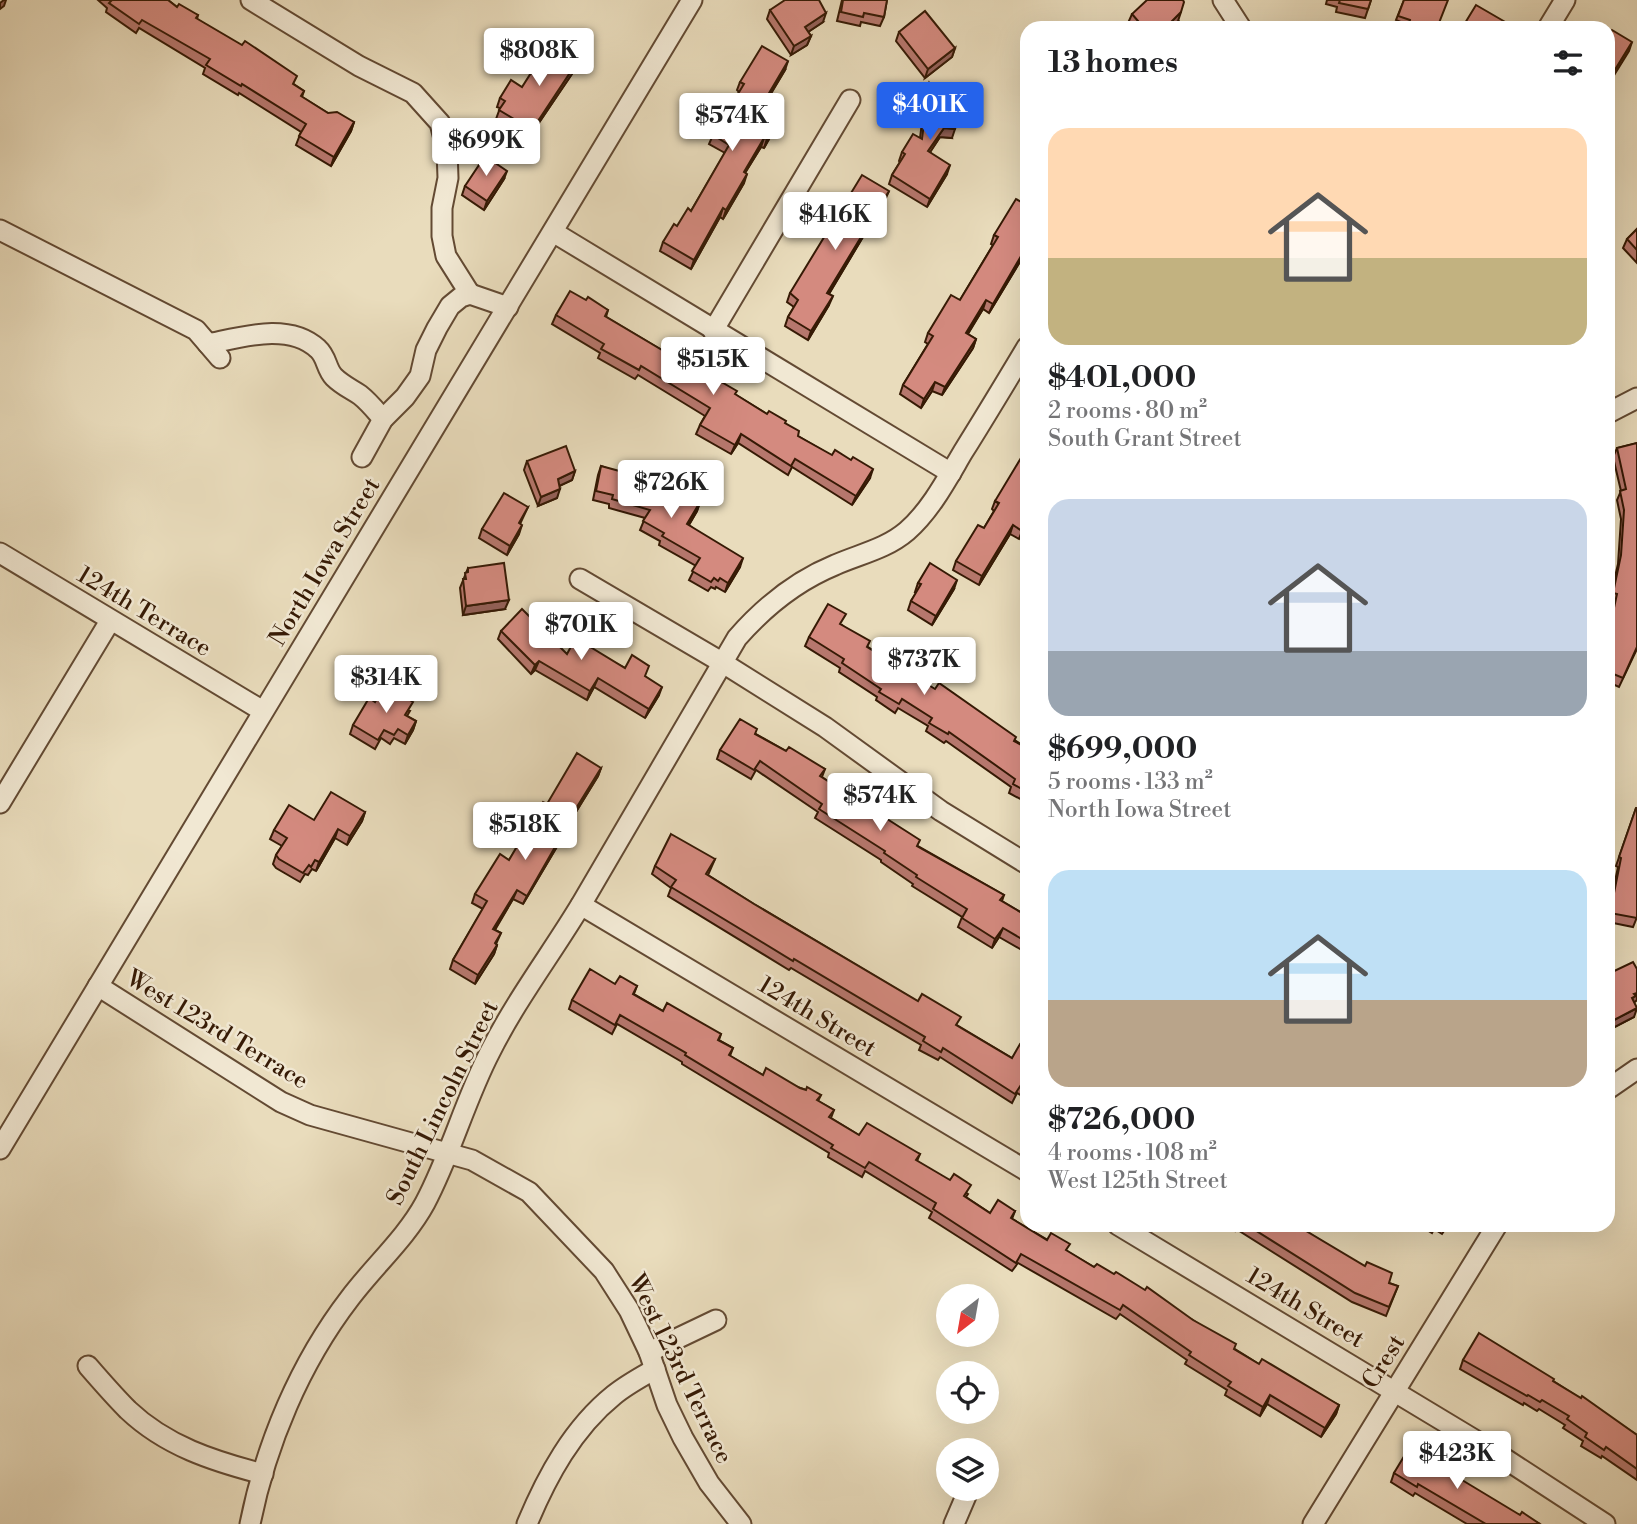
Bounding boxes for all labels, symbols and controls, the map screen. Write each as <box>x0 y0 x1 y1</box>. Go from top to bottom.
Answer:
pin: $808K <box>490 28 588 88</box>
text: $808K <box>500 37 578 65</box>
text: 13 homes <box>1048 44 1178 82</box>
icon: filters <box>1549 44 1587 82</box>
pin: $401K <box>881 82 979 142</box>
text: $401K <box>893 91 967 119</box>
pin: $574K <box>683 94 781 153</box>
text: $574K <box>695 102 769 130</box>
pin: $699K <box>437 118 535 178</box>
text: $699K <box>448 127 524 155</box>
icon: home <box>1255 174 1381 300</box>
pin: $416K <box>786 192 884 252</box>
text: $416K <box>799 201 871 229</box>
pin: $515K <box>664 338 762 397</box>
text: $515K <box>677 346 749 374</box>
text: $401,000 <box>1048 359 1196 397</box>
text: 2 rooms · 80 m² <box>1048 397 1207 425</box>
text: South Grant Street <box>1048 425 1242 453</box>
pin: $726K <box>622 461 720 520</box>
text: $726K <box>634 469 708 497</box>
street label: North Iowa Street <box>263 472 387 652</box>
icon: home <box>1255 545 1381 671</box>
street label: 124th Terrace <box>71 560 217 664</box>
pin: $701K <box>532 602 630 662</box>
text: $701K <box>545 611 617 639</box>
pin: $737K <box>875 638 973 697</box>
text: $737K <box>888 646 960 674</box>
pin: $314K <box>337 656 435 715</box>
text: $314K <box>350 664 422 692</box>
text: $699,000 <box>1048 730 1197 768</box>
text: 5 rooms · 133 m² <box>1048 768 1213 796</box>
pin: $574K <box>831 774 929 833</box>
text: $574K <box>843 782 917 810</box>
text: North Iowa Street <box>1048 796 1231 824</box>
pin: $518K <box>476 802 574 862</box>
text: $518K <box>489 811 561 839</box>
icon: home <box>1255 916 1381 1042</box>
street label: West 123rd Terrace <box>120 963 314 1096</box>
street label: 124th Street <box>753 970 882 1064</box>
street label: South Lincoln Street <box>380 995 506 1210</box>
text: $726,000 <box>1048 1101 1195 1139</box>
text: 4 rooms · 108 m² <box>1048 1139 1217 1167</box>
text: West 125th Street <box>1048 1167 1228 1195</box>
street label: 124th Street <box>1241 1261 1370 1355</box>
street label: West 123rd Terrace <box>621 1268 739 1469</box>
north arrow <box>936 1284 999 1348</box>
map controls <box>936 1284 999 1501</box>
street label: Crest <box>1356 1329 1412 1395</box>
button: locate <box>936 1361 999 1424</box>
pin: $423K <box>1408 1432 1506 1491</box>
button: layers <box>936 1438 999 1501</box>
text: $423K <box>1419 1440 1495 1468</box>

